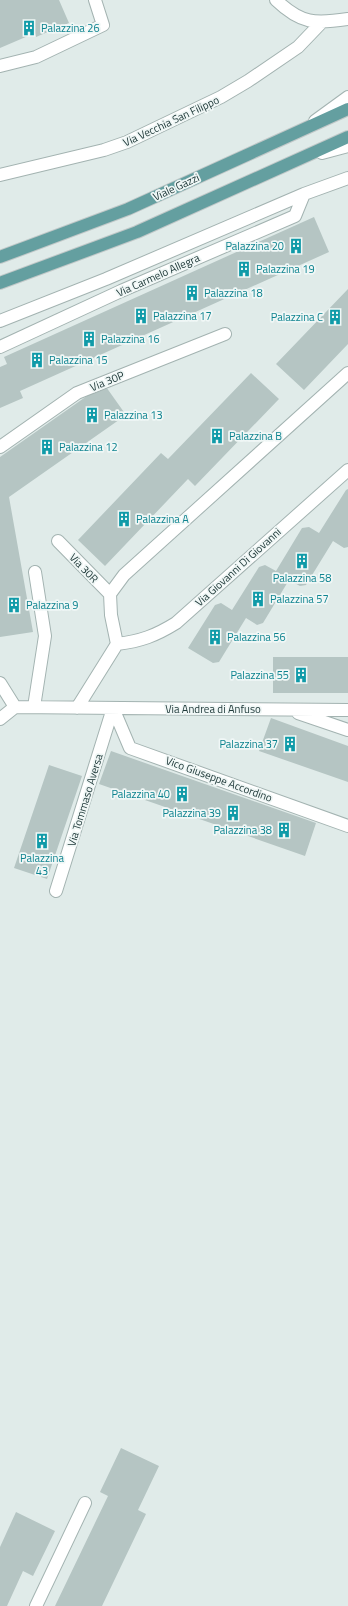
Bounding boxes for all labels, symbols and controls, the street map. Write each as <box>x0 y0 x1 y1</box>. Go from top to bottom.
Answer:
building icon: Palazzina 26 <box>20 19 38 37</box>
place label: Palazzina 26 <box>41 20 100 36</box>
street label: Via Vecchia San Filippo <box>120 92 222 150</box>
street label: Viale Gazzi <box>150 169 202 205</box>
building icon: Palazzina 20 <box>287 237 305 255</box>
place label: Palazzina 20 <box>225 238 284 254</box>
street label: Via Carmelo Allegra <box>114 249 203 301</box>
building icon: Palazzina 19 <box>235 260 253 278</box>
place label: Palazzina 19 <box>256 261 315 277</box>
building icon: Palazzina 18 <box>183 284 201 302</box>
place label: Palazzina 18 <box>204 285 263 301</box>
building icon: Palazzina 17 <box>132 307 150 325</box>
place label: Palazzina 17 <box>153 308 212 324</box>
building icon: Palazzina C <box>326 308 344 326</box>
place label: Palazzina C <box>271 309 323 325</box>
building icon: Palazzina 16 <box>80 330 98 348</box>
place label: Palazzina 16 <box>101 331 160 347</box>
building icon: Palazzina 15 <box>28 351 46 369</box>
place label: Palazzina 15 <box>49 352 108 368</box>
street label: Via 30P <box>88 367 127 395</box>
building icon: Palazzina 13 <box>83 406 101 424</box>
place label: Palazzina 13 <box>104 407 163 423</box>
building icon: Palazzina B <box>208 427 226 445</box>
place label: Palazzina B <box>229 428 282 444</box>
building icon: Palazzina 12 <box>38 438 56 456</box>
place label: Palazzina 12 <box>59 439 118 455</box>
building icon: Palazzina A <box>115 510 133 528</box>
place label: Palazzina A <box>136 511 189 527</box>
street label: Via Giovanni Di Giovanni <box>191 524 285 610</box>
street label: Via 30R <box>66 550 102 587</box>
building icon: Palazzina 58 <box>293 552 311 570</box>
place label: Palazzina 58 <box>273 570 331 586</box>
building icon: Palazzina 57 <box>249 590 267 608</box>
place label: Palazzina 57 <box>270 591 329 607</box>
building icon: Palazzina 9 <box>5 596 23 614</box>
place label: Palazzina 9 <box>26 597 78 613</box>
building icon: Palazzina 56 <box>206 628 224 646</box>
place label: Palazzina 56 <box>227 629 286 645</box>
building icon: Palazzina 55 <box>292 666 310 684</box>
place label: Palazzina 55 <box>230 667 289 683</box>
street label: Via Andrea di Anfuso <box>165 701 261 717</box>
building icon: Palazzina 37 <box>281 735 299 753</box>
place label: Palazzina 37 <box>219 736 278 752</box>
street label: Via Tommaso Aversa <box>63 751 107 848</box>
street label: Vico Giuseppe Accordino <box>163 752 275 806</box>
building icon: Palazzina 40 <box>173 785 191 803</box>
place label: Palazzina 40 <box>111 786 170 802</box>
building icon: Palazzina 39 <box>224 804 242 822</box>
place label: Palazzina 39 <box>162 805 221 821</box>
building icon: Palazzina 38 <box>275 821 293 839</box>
place label: Palazzina 38 <box>213 822 272 838</box>
building icon: Palazzina 43 <box>33 832 51 850</box>
place label: Palazzina 43 <box>20 850 64 879</box>

